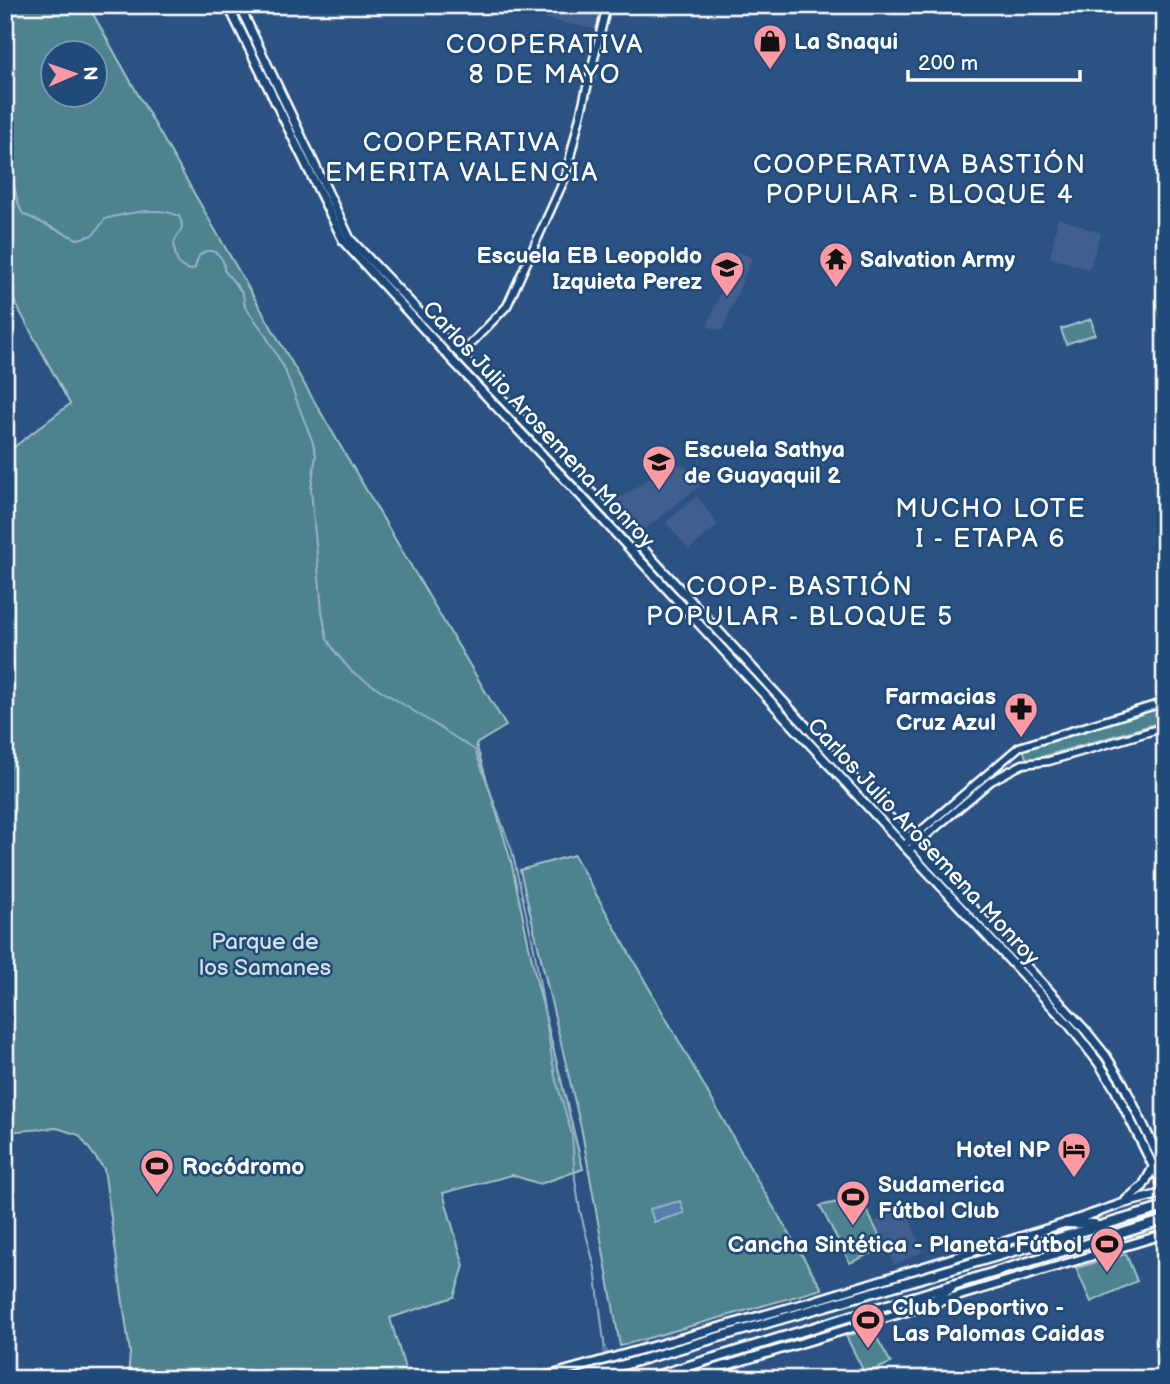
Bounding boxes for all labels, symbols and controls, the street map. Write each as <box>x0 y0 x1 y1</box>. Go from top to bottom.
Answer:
shop icon: La Snaqui <box>751 22 789 71</box>
place label: La Snaqui <box>794 28 898 56</box>
district label: COOPERATIVA 8 DE MAYO <box>446 30 644 91</box>
north arrow <box>38 38 108 108</box>
scale bar <box>908 38 1079 82</box>
text: 200 m <box>918 51 978 76</box>
text: N <box>78 66 101 81</box>
district label: COOPERATIVA EMERITA VALENCIA <box>325 128 599 189</box>
district label: COOPERATIVA BASTIÓN POPULAR - BLOQUE 4 <box>753 149 1087 211</box>
temple icon: Salvation Army <box>817 240 855 289</box>
place label: Escuela EB Leopoldo Izquieta Perez <box>477 242 702 296</box>
place label: Salvation Army <box>860 246 1016 274</box>
school or university icon: Escuela EB Leopoldo Izquieta Perez <box>708 249 746 298</box>
street label: Carlos Julio Arosemena Monroy <box>416 295 661 555</box>
place label: Escuela Sathya de Guayaquil 2 <box>684 436 845 490</box>
school or university icon: Escuela Sathya de Guayaquil 2 <box>640 443 678 492</box>
district label: MUCHO LOTE I - ETAPA 6 <box>895 494 1087 555</box>
district label: COOP- BASTIÓN POPULAR - BLOQUE 5 <box>646 571 954 633</box>
place label: Farmacias Cruz Azul <box>885 683 996 737</box>
pharmacy icon: Farmacias Cruz Azul <box>1002 690 1040 739</box>
street label: Carlos Julio Arosemena Monroy <box>801 712 1046 972</box>
park label: Parque de los Samanes <box>199 928 331 982</box>
hotel icon: Hotel NP <box>1055 1130 1093 1179</box>
place label: Hotel NP <box>956 1136 1051 1164</box>
sports icon: Rocódromo <box>138 1147 176 1196</box>
place label: Rocódromo <box>182 1153 304 1181</box>
place label: Sudamerica Fútbol Club <box>878 1171 1005 1225</box>
sports icon: Sudamerica Fútbol Club <box>834 1178 872 1227</box>
sports icon: Cancha Sintética - Planeta Fútbol <box>1088 1225 1126 1274</box>
place label: Cancha Sintética - Planeta Fútbol <box>728 1231 1082 1259</box>
place label: Club Deportivo - Las Palomas Caidas <box>892 1294 1105 1348</box>
sports icon: Club Deportivo - Las Palomas Caidas <box>849 1301 887 1350</box>

